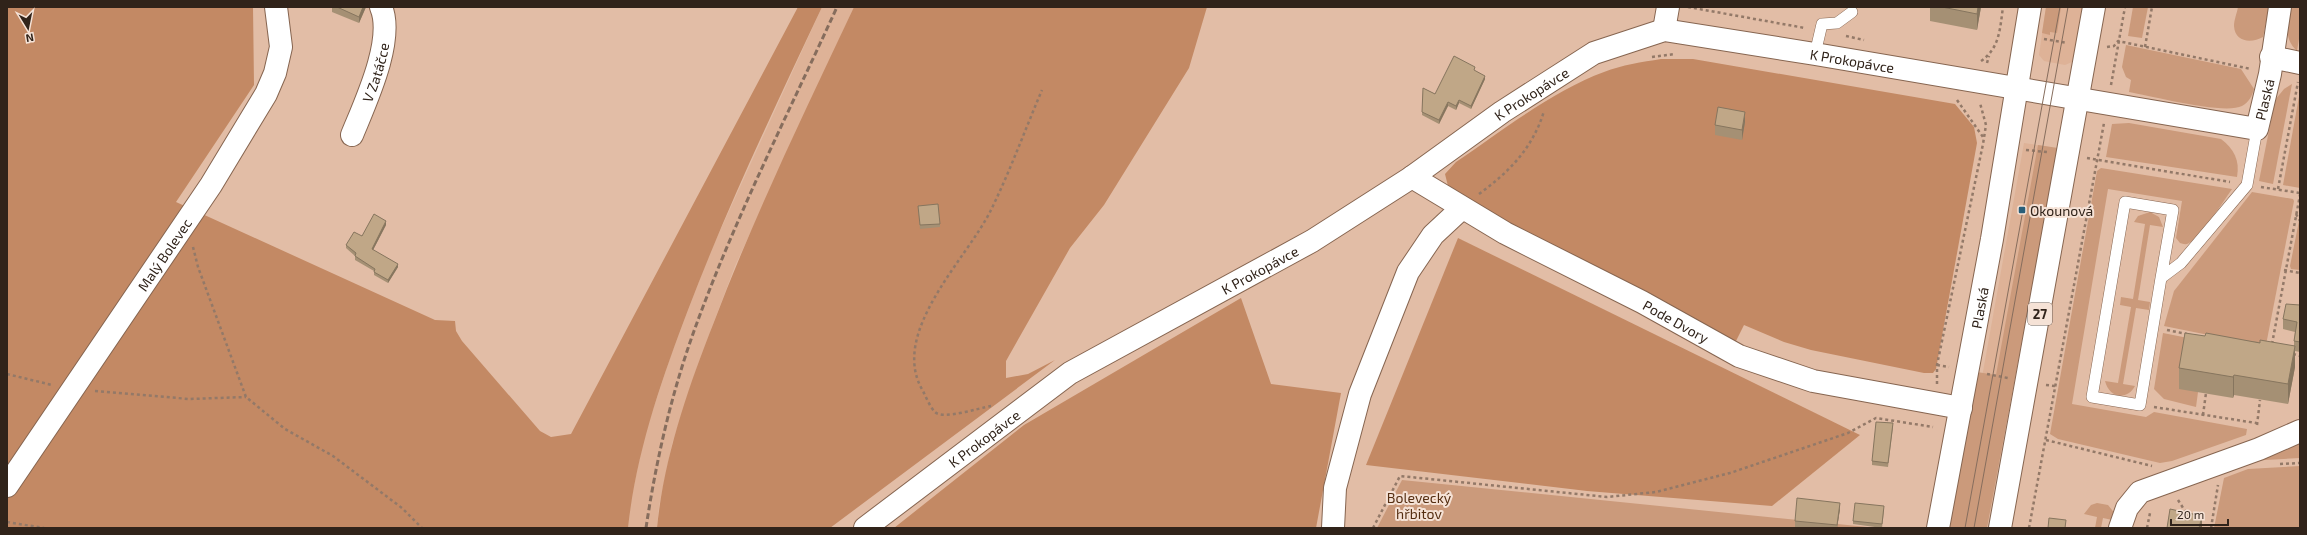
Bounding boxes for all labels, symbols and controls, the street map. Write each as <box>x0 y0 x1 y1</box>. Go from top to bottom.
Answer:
north arrow <box>8 8 48 48</box>
text: N <box>25 31 35 45</box>
street label: V Zatáčce <box>358 41 392 104</box>
street label: K Prokopávce <box>1809 45 1896 76</box>
street label: K Prokopávce <box>1491 63 1572 124</box>
street label: Plaská <box>2251 77 2277 122</box>
place label: Okounová <box>2030 202 2093 219</box>
marker: Okounová <box>2017 205 2027 215</box>
street label: Malý Bolevec <box>133 215 195 294</box>
street label: K Prokopávce <box>1218 242 1301 297</box>
street label: Plaská <box>1967 286 1991 330</box>
street label: Pode Dvory <box>1640 296 1712 346</box>
road number: 27 <box>2028 303 2052 325</box>
street label: K Prokopávce <box>945 406 1023 471</box>
park label: Bolevecký hřbitov <box>1387 489 1452 522</box>
scale bar <box>2171 501 2228 527</box>
text: 20 m <box>2177 507 2204 521</box>

